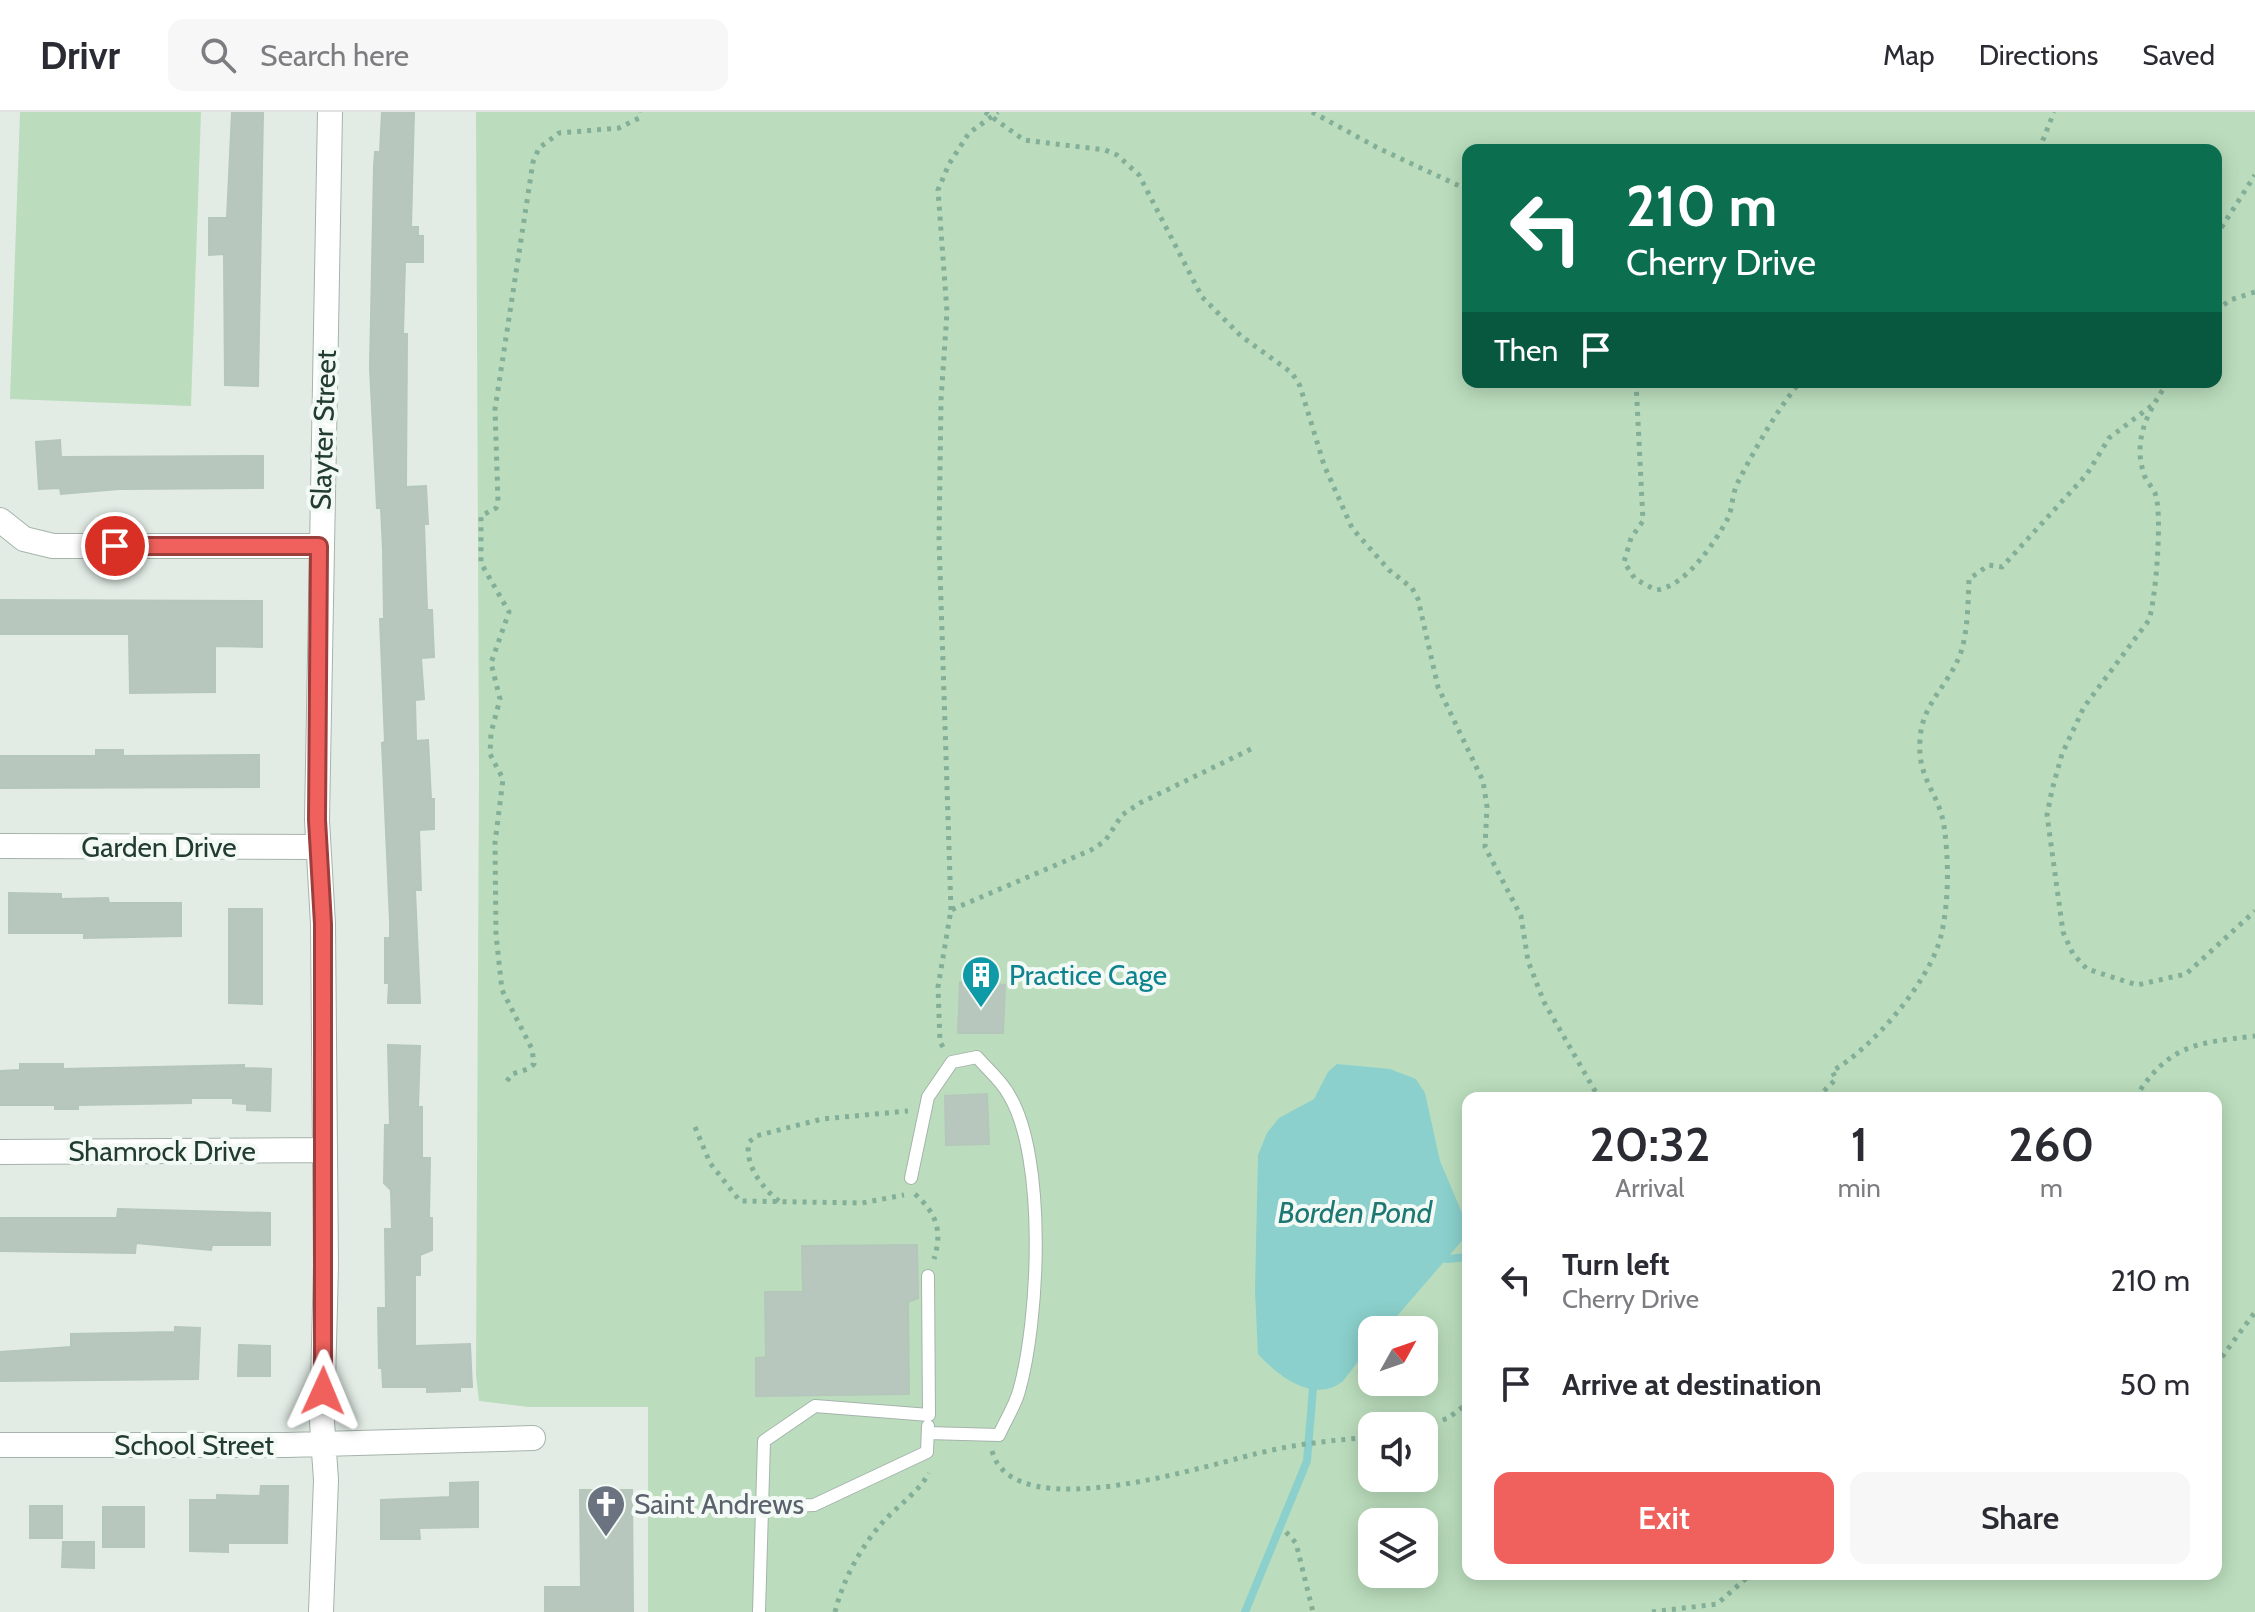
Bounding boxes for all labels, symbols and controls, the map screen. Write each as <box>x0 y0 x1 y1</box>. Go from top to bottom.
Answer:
search box <box>168 19 728 91</box>
text: Drivr <box>40 32 120 79</box>
icon: search <box>196 33 240 77</box>
text: Search here <box>260 37 409 74</box>
text: Map <box>1883 38 1935 72</box>
text: Directions <box>1979 38 2098 72</box>
text: Saved <box>2142 38 2215 72</box>
text: 210 m <box>1626 172 1777 240</box>
icon: left <box>1494 176 1598 280</box>
text: Cherry Drive <box>1626 240 1816 284</box>
icon: arrive <box>1574 328 1618 372</box>
text: Then <box>1494 332 1558 369</box>
street label: Slayter Street <box>303 349 343 511</box>
pin <box>81 512 149 580</box>
icon: arrive <box>93 524 137 568</box>
street label: Garden Drive <box>81 830 237 864</box>
building icon: Practice Cage <box>960 954 1002 1009</box>
place label: Practice Cage <box>1009 958 1167 992</box>
text: 20:32 <box>1590 1115 1710 1173</box>
text: 1 <box>1851 1115 1868 1173</box>
text: 260 <box>2008 1115 2094 1173</box>
street label: Shamrock Drive <box>68 1134 256 1168</box>
text: Arrival <box>1615 1172 1685 1204</box>
text: min <box>1838 1172 1881 1204</box>
text: m <box>2040 1172 2063 1204</box>
water label: Borden Pond <box>1278 1194 1434 1231</box>
text: Turn left <box>1562 1246 1670 1283</box>
icon: left <box>1494 1258 1538 1302</box>
text: 210 m <box>2110 1262 2190 1299</box>
text: Cherry Drive <box>1562 1283 1699 1315</box>
north arrow <box>1358 1316 1438 1396</box>
map controls <box>1358 1316 1438 1588</box>
position arrow <box>281 1349 365 1433</box>
icon: arrive <box>1494 1362 1538 1406</box>
text: Arrive at destination <box>1562 1366 1822 1403</box>
text: 50 m <box>2120 1366 2190 1403</box>
button: sound <box>1358 1412 1438 1492</box>
street label: School Street <box>114 1428 274 1462</box>
button: Exit <box>1494 1472 1834 1564</box>
button: Share <box>1850 1472 2190 1564</box>
church icon: Saint Andrews <box>585 1483 627 1538</box>
place label: Saint Andrews <box>634 1487 804 1521</box>
button: layers <box>1358 1508 1438 1588</box>

